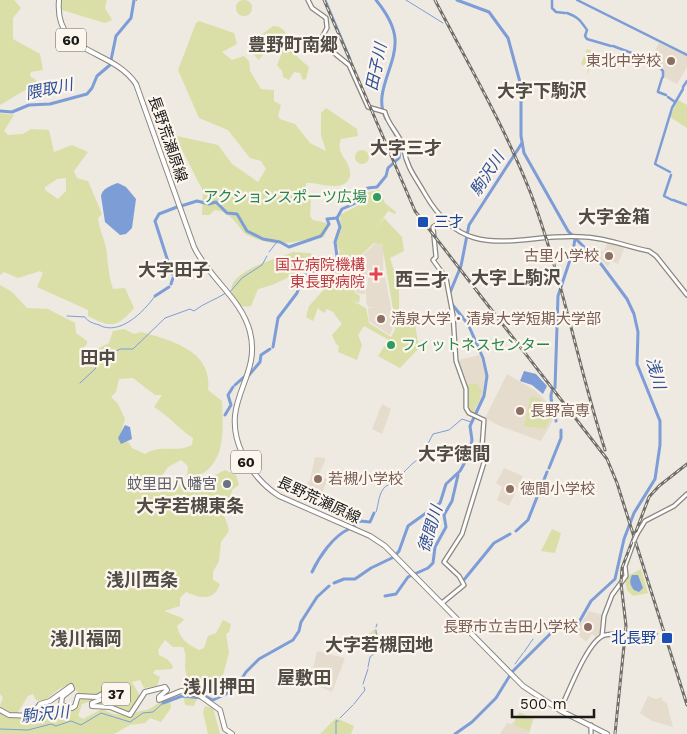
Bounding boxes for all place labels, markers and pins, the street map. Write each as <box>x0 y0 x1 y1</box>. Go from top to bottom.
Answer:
place label: 東北中学校 <box>586 52 661 70</box>
marker: 東北中学校 <box>665 55 677 67</box>
place label: アクションスポーツ広場 <box>203 188 367 206</box>
marker: アクションスポーツ広場 <box>371 191 383 203</box>
place label: 三才 <box>434 213 464 231</box>
marker: 三才 <box>416 215 430 229</box>
place label: 古里小学校 <box>524 247 599 265</box>
marker: 古里小学校 <box>603 250 615 262</box>
place label: 国立病院機構 東長野病院 <box>275 256 365 291</box>
marker: 国立病院機構 東長野病院 <box>369 267 383 281</box>
place label: 清泉大学・清泉大学短期大学部 <box>391 310 601 328</box>
marker: 清泉大学・清泉大学短期大学部 <box>375 313 387 325</box>
place label: フィットネスセンター <box>401 336 551 354</box>
marker: フィットネスセンター <box>385 339 397 351</box>
place label: 長野高専 <box>530 402 590 420</box>
marker: 長野高専 <box>514 405 526 417</box>
place label: 若槻小学校 <box>328 470 403 488</box>
marker: 若槻小学校 <box>312 473 324 485</box>
place label: 蚊里田八幡宮 <box>127 475 217 493</box>
marker: 蚊里田八幡宮 <box>221 478 233 490</box>
place label: 徳間小学校 <box>520 480 595 498</box>
marker: 徳間小学校 <box>504 483 516 495</box>
place label: 長野市立吉田小学校 <box>443 618 578 636</box>
marker: 長野市立吉田小学校 <box>582 621 594 633</box>
place label: 北長野 <box>611 629 656 647</box>
marker: 北長野 <box>660 631 674 645</box>

